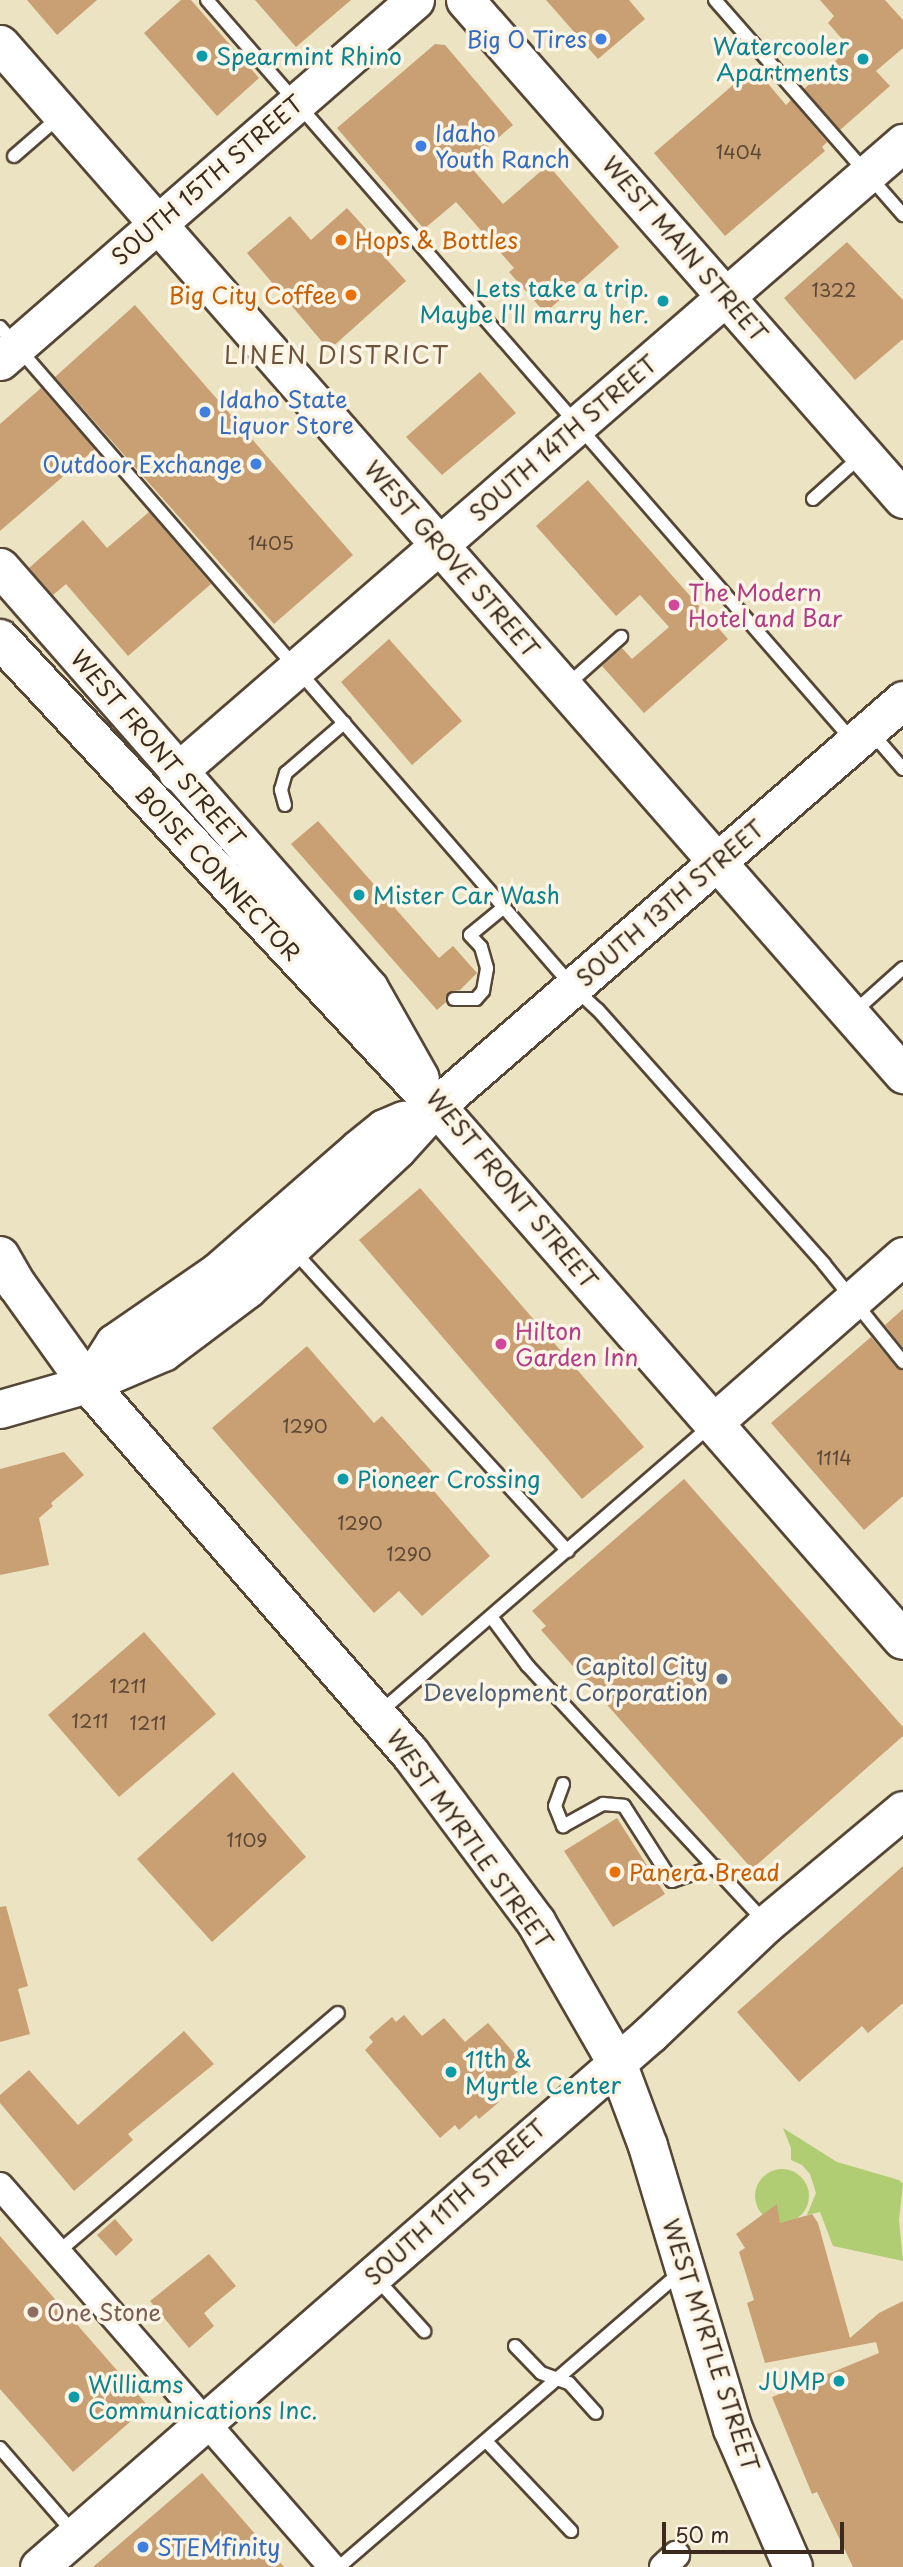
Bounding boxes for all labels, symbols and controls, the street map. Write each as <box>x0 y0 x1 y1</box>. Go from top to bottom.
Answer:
place label: Big O Tires <box>464 25 587 53</box>
marker: Big O Tires <box>593 31 609 47</box>
place label: Watercooler Apartments <box>713 32 849 86</box>
place label: Spearmint Rhino <box>216 42 403 70</box>
marker: Spearmint Rhino <box>194 48 210 64</box>
marker: Watercooler Apartments <box>855 51 871 67</box>
street label: SOUTH 15TH STREET <box>105 89 309 271</box>
place label: Idaho Youth Ranch <box>435 119 571 173</box>
marker: Idaho Youth Ranch <box>413 138 429 154</box>
house number: 1404 <box>716 141 762 163</box>
street label: WEST MAIN STREET <box>597 150 773 348</box>
place label: Hops & Bottles <box>355 226 519 254</box>
marker: Hops & Bottles <box>333 232 349 248</box>
place label: Lets take a trip. Maybe I'll marry her. <box>415 274 649 328</box>
house number: 1322 <box>812 279 856 301</box>
place label: Big City Coffee <box>168 281 337 309</box>
marker: Big City Coffee <box>343 287 359 303</box>
marker: Lets take a trip. Maybe I'll marry her. <box>655 293 671 309</box>
district label: LINEN DISTRICT <box>227 341 447 369</box>
street label: SOUTH 14TH STREET <box>462 347 664 529</box>
place label: Idaho State Liquor Store <box>219 385 355 439</box>
marker: Idaho State Liquor Store <box>197 404 213 420</box>
place label: Outdoor Exchange <box>42 450 242 478</box>
street label: WEST GROVE STREET <box>358 454 546 664</box>
marker: Outdoor Exchange <box>248 456 264 472</box>
house number: 1405 <box>248 532 294 554</box>
place label: The Modern Hotel and Bar <box>688 578 844 632</box>
marker: The Modern Hotel and Bar <box>666 597 682 613</box>
street label: WEST FRONT STREET <box>64 643 252 853</box>
street label: BOISE CONNECTOR <box>130 780 306 966</box>
street label: SOUTH 13TH STREET <box>569 812 771 994</box>
place label: Mister Car Wash <box>373 881 561 909</box>
marker: Mister Car Wash <box>351 887 367 903</box>
street label: WEST FRONT STREET <box>420 1083 604 1295</box>
place label: Hilton Garden Inn <box>515 1317 639 1371</box>
marker: Hilton Garden Inn <box>493 1336 509 1352</box>
house number: 1290 <box>282 1415 328 1437</box>
house number: 1114 <box>816 1447 852 1469</box>
place label: Pioneer Crossing <box>357 1465 542 1493</box>
marker: Pioneer Crossing <box>335 1471 351 1487</box>
house number: 1290 <box>337 1512 383 1534</box>
house number: 1290 <box>386 1543 432 1565</box>
place label: Capitol City Development Corporation <box>422 1652 708 1706</box>
marker: Capitol City Development Corporation <box>714 1671 730 1687</box>
house number: 1211 <box>110 1675 146 1697</box>
house number: 1211 <box>72 1710 108 1732</box>
house number: 1211 <box>130 1712 166 1734</box>
street label: WEST MYRTLE STREET <box>381 1723 559 1955</box>
house number: 1109 <box>227 1829 267 1851</box>
place label: Panera Bread <box>629 1858 780 1886</box>
marker: Panera Bread <box>607 1864 623 1880</box>
place label: 11th & Myrtle Center <box>465 2045 622 2099</box>
marker: 11th & Myrtle Center <box>443 2064 459 2080</box>
street label: SOUTH 11TH STREET <box>357 2111 553 2293</box>
street label: WEST MYRTLE STREET <box>657 2214 765 2476</box>
place label: One Stone <box>47 2298 162 2326</box>
marker: One Stone <box>25 2304 41 2320</box>
place label: JUMP <box>758 2367 825 2395</box>
place label: Williams Communications Inc. <box>88 2370 318 2424</box>
marker: JUMP <box>831 2373 847 2389</box>
marker: Williams Communications Inc. <box>66 2389 82 2405</box>
scale bar <box>665 2508 847 2552</box>
text: 50 m <box>675 2518 729 2550</box>
place label: STEMfinity <box>157 2533 280 2561</box>
marker: STEMfinity <box>135 2539 151 2555</box>

